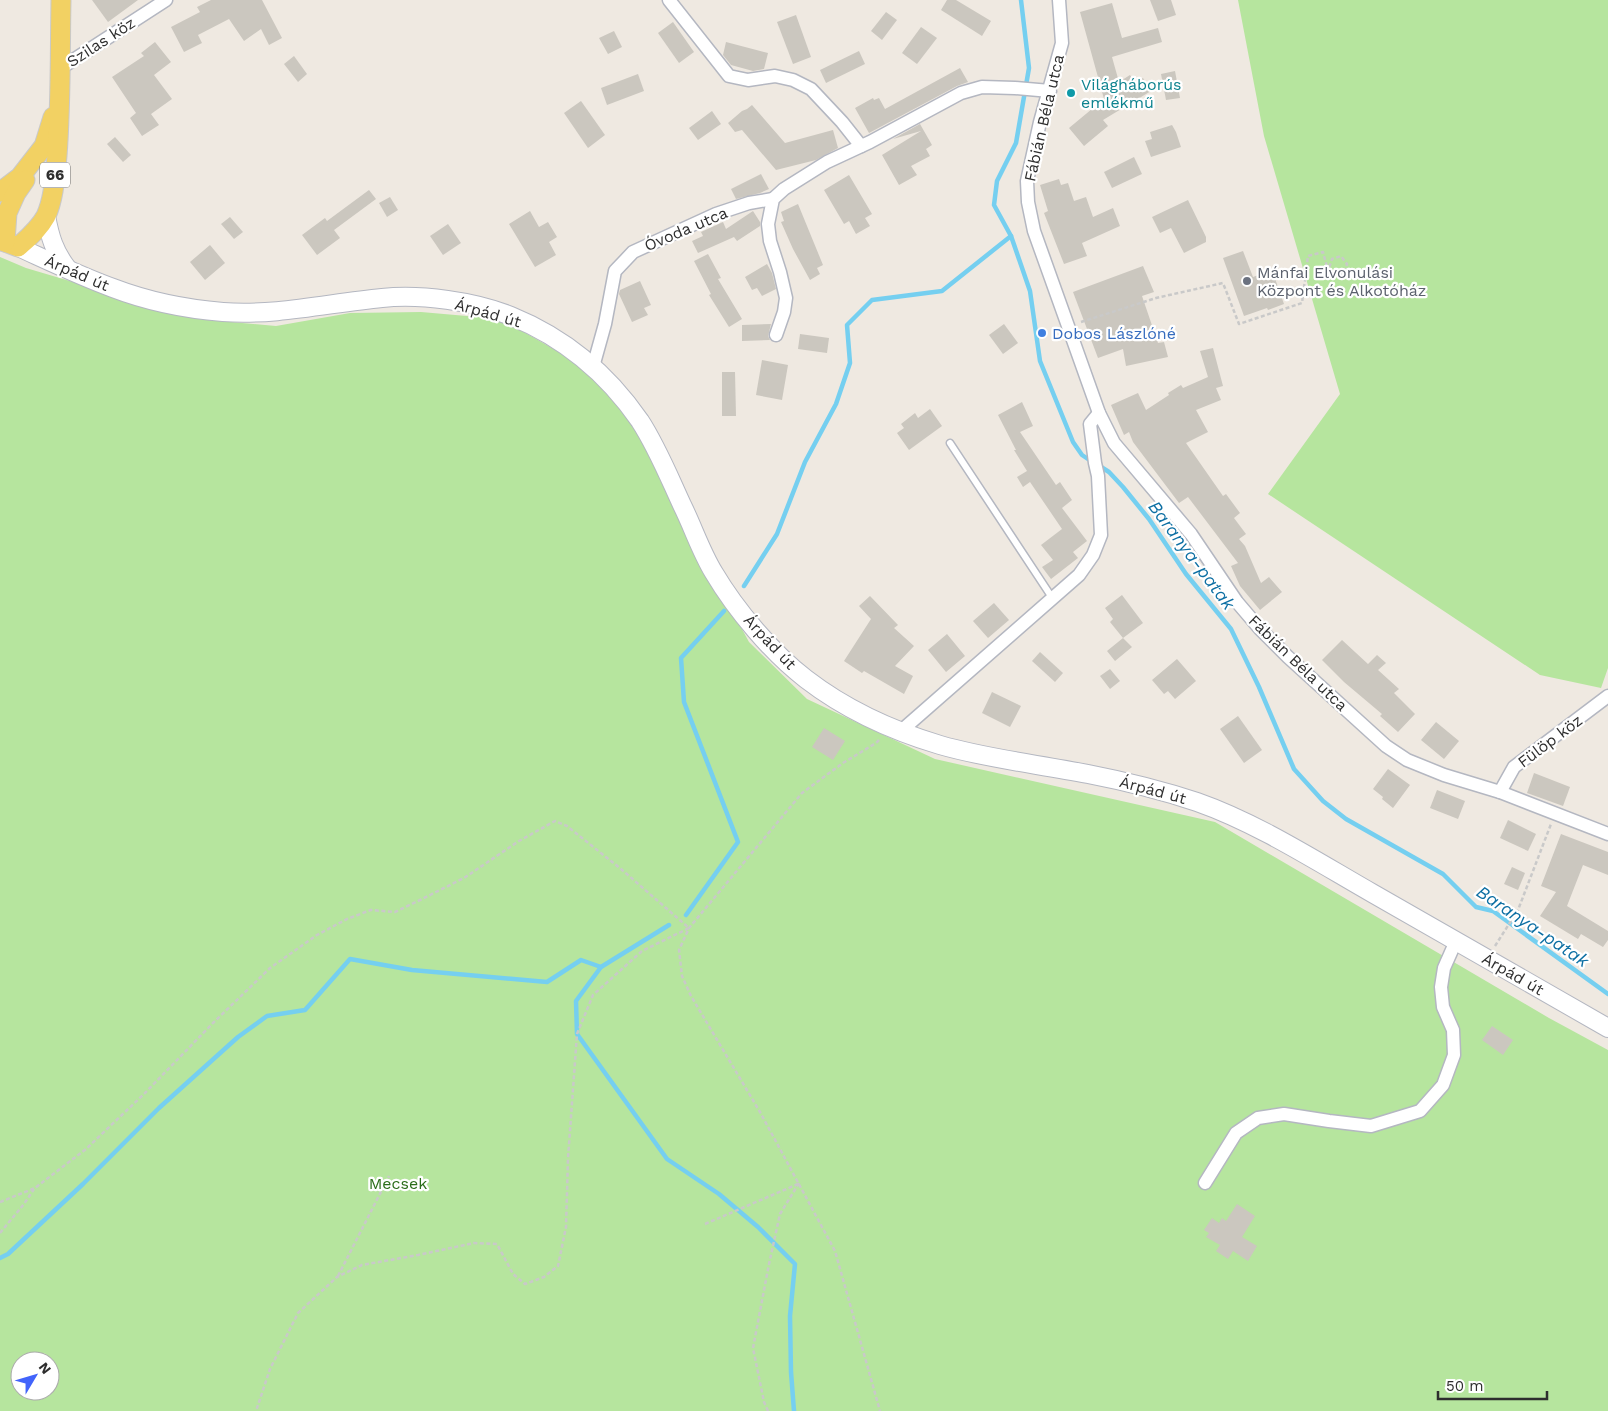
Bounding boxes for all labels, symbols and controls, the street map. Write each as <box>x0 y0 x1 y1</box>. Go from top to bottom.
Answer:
street label: Szilas köz <box>63 13 139 71</box>
street label: Fábián Béla utca <box>1020 53 1068 183</box>
place label: Világháborús emlékmű <box>1081 75 1182 112</box>
marker: Világháborús emlékmű <box>1065 87 1077 99</box>
road number: 66 <box>40 162 70 188</box>
street label: Óvoda utca <box>641 203 731 255</box>
street label: Árpád út <box>42 251 112 295</box>
place label: Mánfai Elvonulási Központ és Alkotóház <box>1257 263 1426 300</box>
marker: Mánfai Elvonulási Központ és Alkotóház <box>1241 275 1253 287</box>
street label: Árpád út <box>453 294 524 332</box>
place label: Dobos Lászlóné <box>1052 324 1176 343</box>
marker: Dobos Lászlóné <box>1036 327 1048 339</box>
water label: Baranya-patak <box>1144 496 1241 615</box>
street label: Árpád út <box>740 611 800 674</box>
street label: Fábián Béla utca <box>1245 611 1351 715</box>
street label: Fülöp köz <box>1514 711 1586 771</box>
street label: Árpád út <box>1118 772 1189 808</box>
water label: Baranya-patak <box>1473 881 1594 972</box>
street label: Árpád út <box>1479 949 1548 999</box>
park label: Mecsek <box>369 1174 427 1193</box>
north arrow <box>10 1351 60 1401</box>
text: N <box>36 1359 55 1377</box>
scale bar <box>1438 1368 1547 1400</box>
text: 50 m <box>1446 1377 1483 1395</box>

